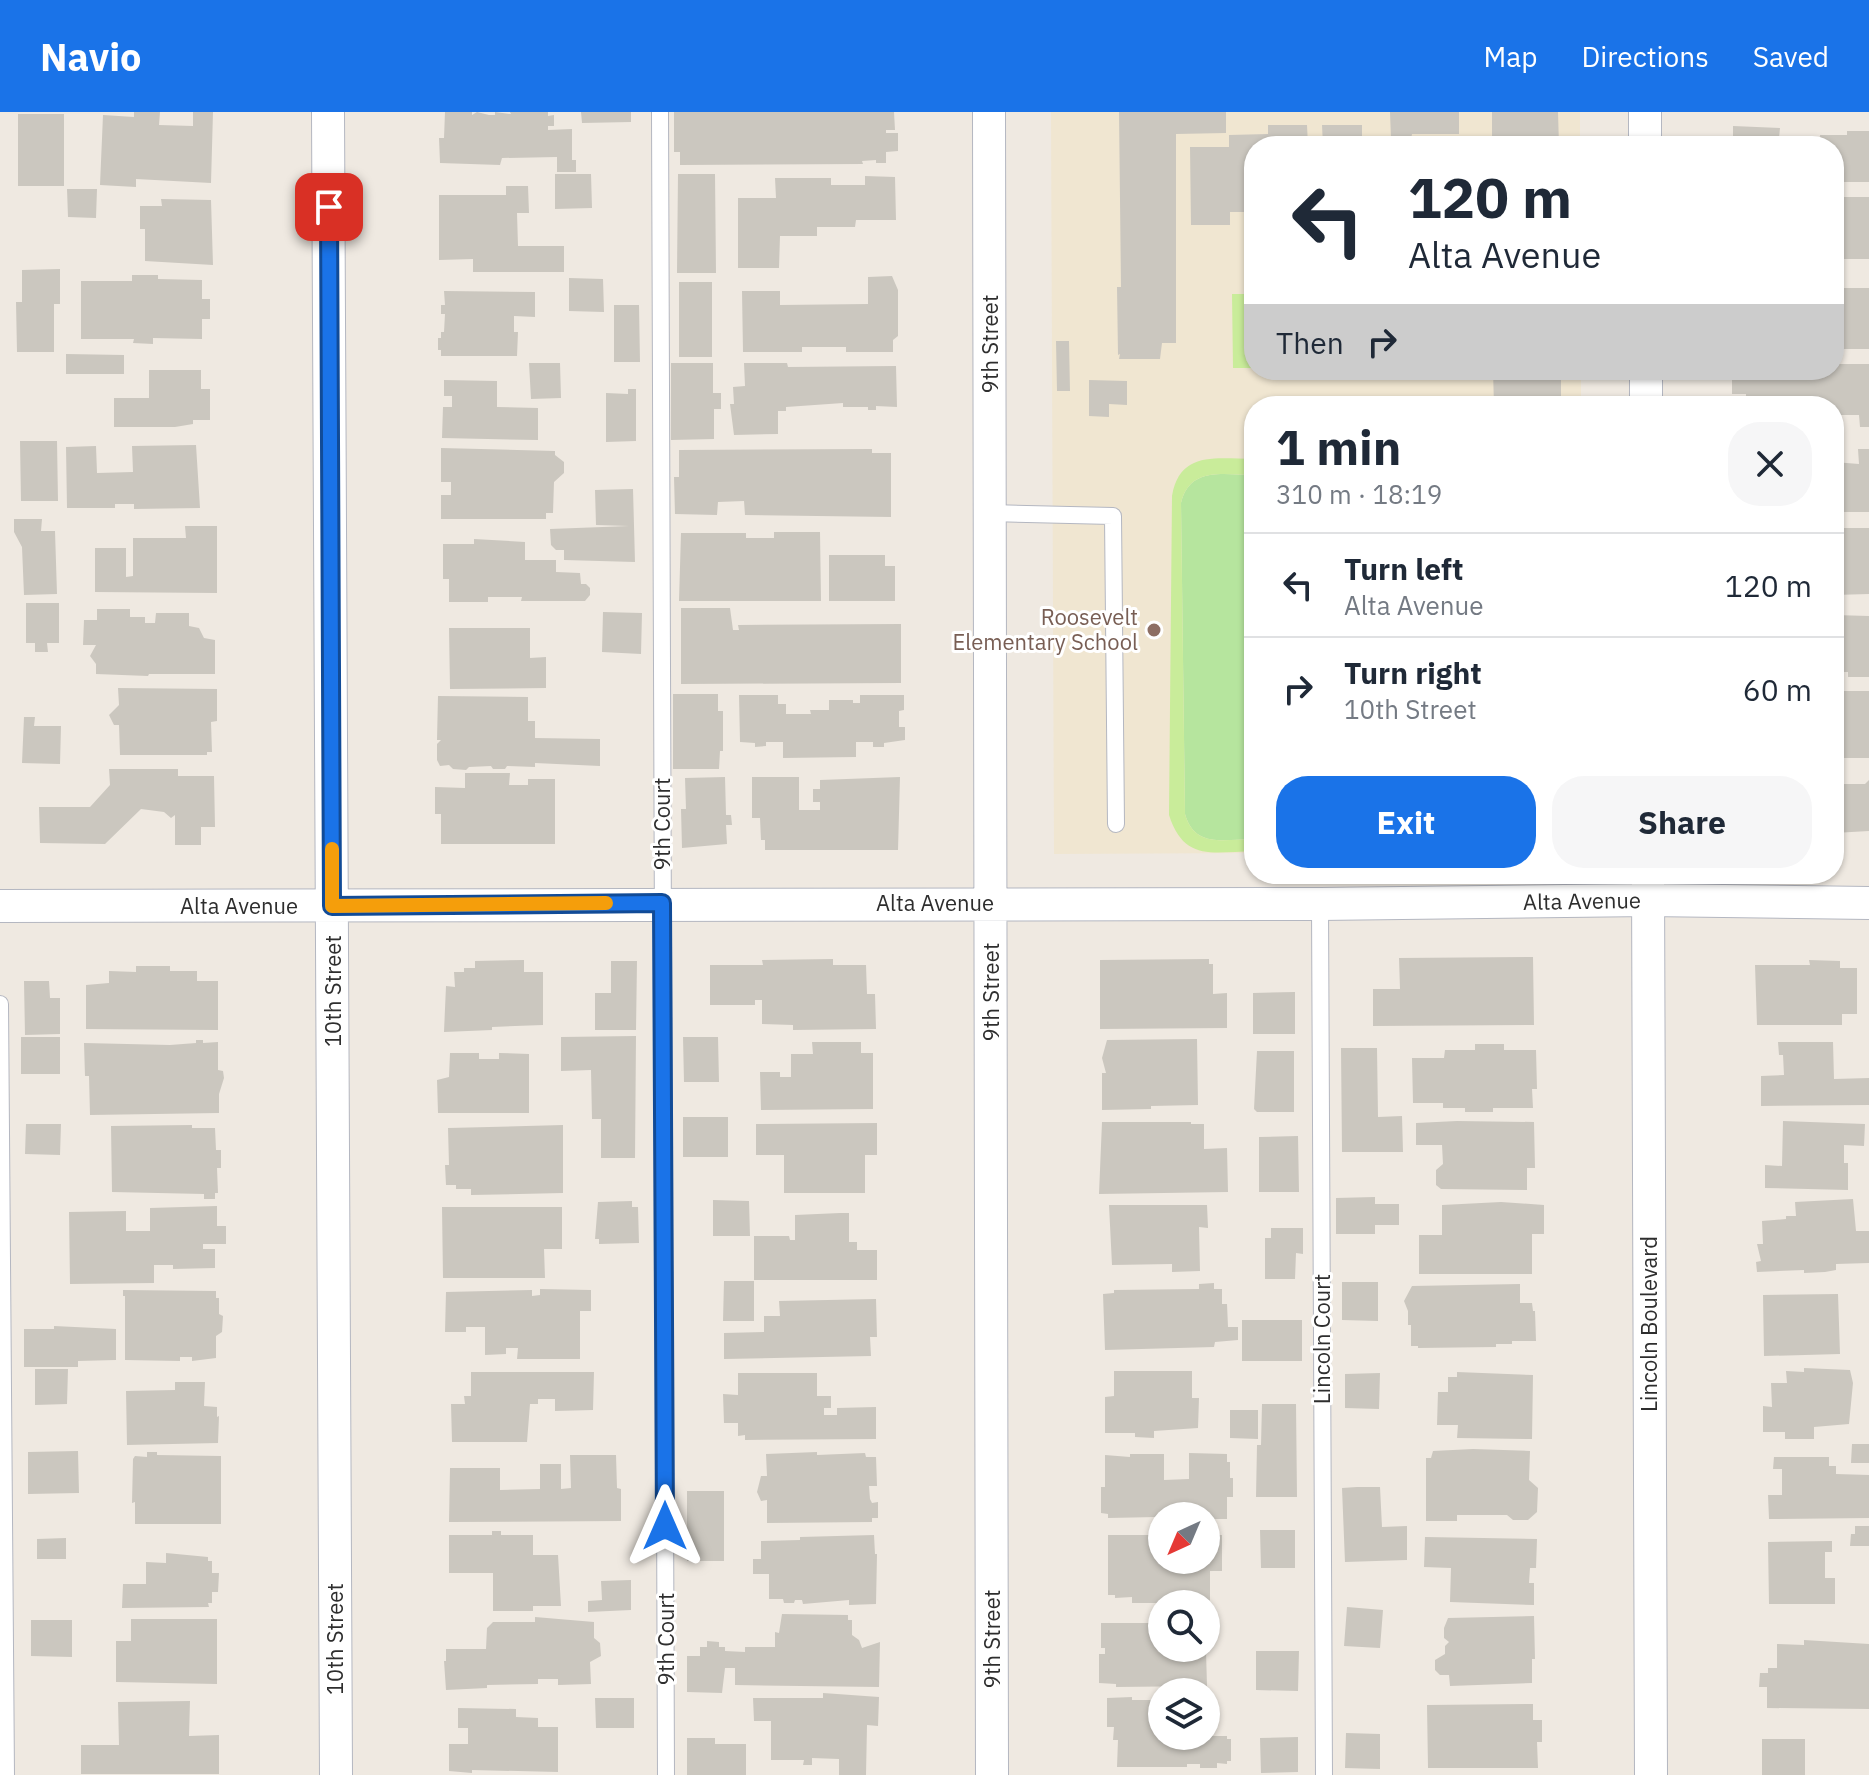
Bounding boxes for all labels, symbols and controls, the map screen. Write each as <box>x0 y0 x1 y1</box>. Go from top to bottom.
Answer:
text: Navio <box>40 32 142 81</box>
text: Map <box>1483 38 1537 75</box>
text: Directions <box>1581 38 1709 75</box>
text: Saved <box>1753 38 1829 75</box>
text: 120 m <box>1408 161 1572 233</box>
icon: left <box>1276 168 1380 272</box>
pin <box>295 173 363 241</box>
icon: arrive <box>307 185 351 229</box>
text: Alta Avenue <box>1408 231 1601 278</box>
street label: 9th Street <box>975 295 1004 393</box>
icon: right <box>1360 320 1404 364</box>
text: Then <box>1276 323 1344 362</box>
text: 1 min <box>1276 416 1401 478</box>
button: close <box>1728 422 1812 506</box>
text: 310 m · 18:19 <box>1276 477 1442 511</box>
text: Turn left <box>1344 549 1463 588</box>
icon: left <box>1276 563 1320 607</box>
text: 120 m <box>1725 566 1812 605</box>
text: Alta Avenue <box>1344 588 1484 622</box>
place label: Roosevelt Elementary School <box>952 602 1138 656</box>
marker: Roosevelt Elementary School <box>1145 621 1163 639</box>
text: Turn right <box>1344 653 1482 692</box>
icon: right <box>1276 667 1320 711</box>
text: 60 m <box>1743 670 1812 709</box>
text: 10th Street <box>1344 692 1477 726</box>
button: Exit <box>1276 776 1536 868</box>
button: Share <box>1552 776 1812 868</box>
street label: 9th Court <box>647 778 676 870</box>
street label: Alta Avenue <box>1523 885 1641 916</box>
street label: Alta Avenue <box>876 888 994 917</box>
street label: Alta Avenue <box>180 891 298 920</box>
street label: 10th Street <box>318 935 347 1047</box>
street label: 9th Street <box>976 943 1005 1041</box>
street label: Lincoln Boulevard <box>1634 1236 1663 1412</box>
street label: Lincoln Court <box>1307 1274 1336 1404</box>
position arrow <box>623 1484 707 1568</box>
north arrow <box>1148 1502 1220 1574</box>
map controls <box>1148 1502 1220 1750</box>
street label: 10th Street <box>320 1583 349 1695</box>
street label: 9th Street <box>977 1590 1006 1688</box>
button: search <box>1148 1590 1220 1662</box>
street label: 9th Court <box>651 1593 680 1685</box>
button: layers <box>1148 1678 1220 1750</box>

